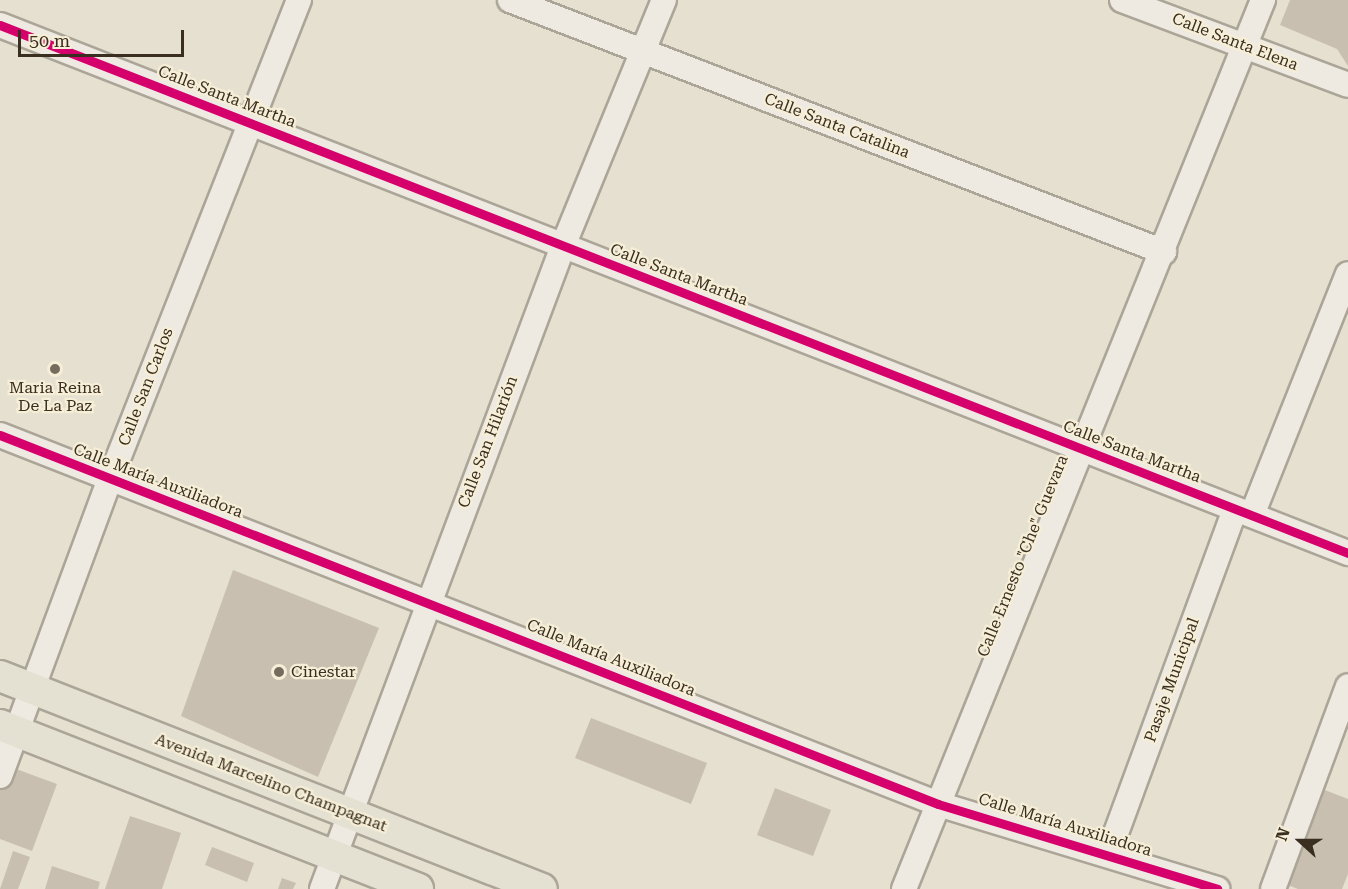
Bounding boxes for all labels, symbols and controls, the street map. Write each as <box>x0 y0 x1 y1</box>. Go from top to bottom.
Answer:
street label: Calle Santa Elena <box>1169 9 1301 75</box>
scale bar <box>21 18 188 56</box>
text: 50 m <box>29 30 70 51</box>
street label: Calle Santa Martha <box>155 62 299 132</box>
street label: Calle Santa Catalina <box>762 89 912 163</box>
street label: Calle Santa Martha <box>607 240 751 310</box>
street label: Calle San Carlos <box>115 325 177 449</box>
marker: Maria Reina De La Paz <box>48 362 62 376</box>
street label: Calle San Hilarión <box>454 373 522 511</box>
place label: Maria Reina De La Paz <box>9 378 101 416</box>
street label: Calle Santa Martha <box>1060 417 1204 487</box>
street label: Calle María Auxiliadora <box>70 440 246 522</box>
street label: Calle Ernesto "Che" Guevara <box>974 452 1072 660</box>
street label: Calle María Auxiliadora <box>524 615 698 701</box>
street label: Pasaje Municipal <box>1141 615 1203 745</box>
place label: Cinestar <box>291 662 356 682</box>
marker: Cinestar <box>272 665 286 679</box>
street label: Avenida Marcelino Champagnat <box>152 730 390 836</box>
street label: Calle María Auxiliadora <box>976 789 1154 861</box>
north arrow <box>1270 811 1330 871</box>
text: N <box>1272 825 1294 844</box>

